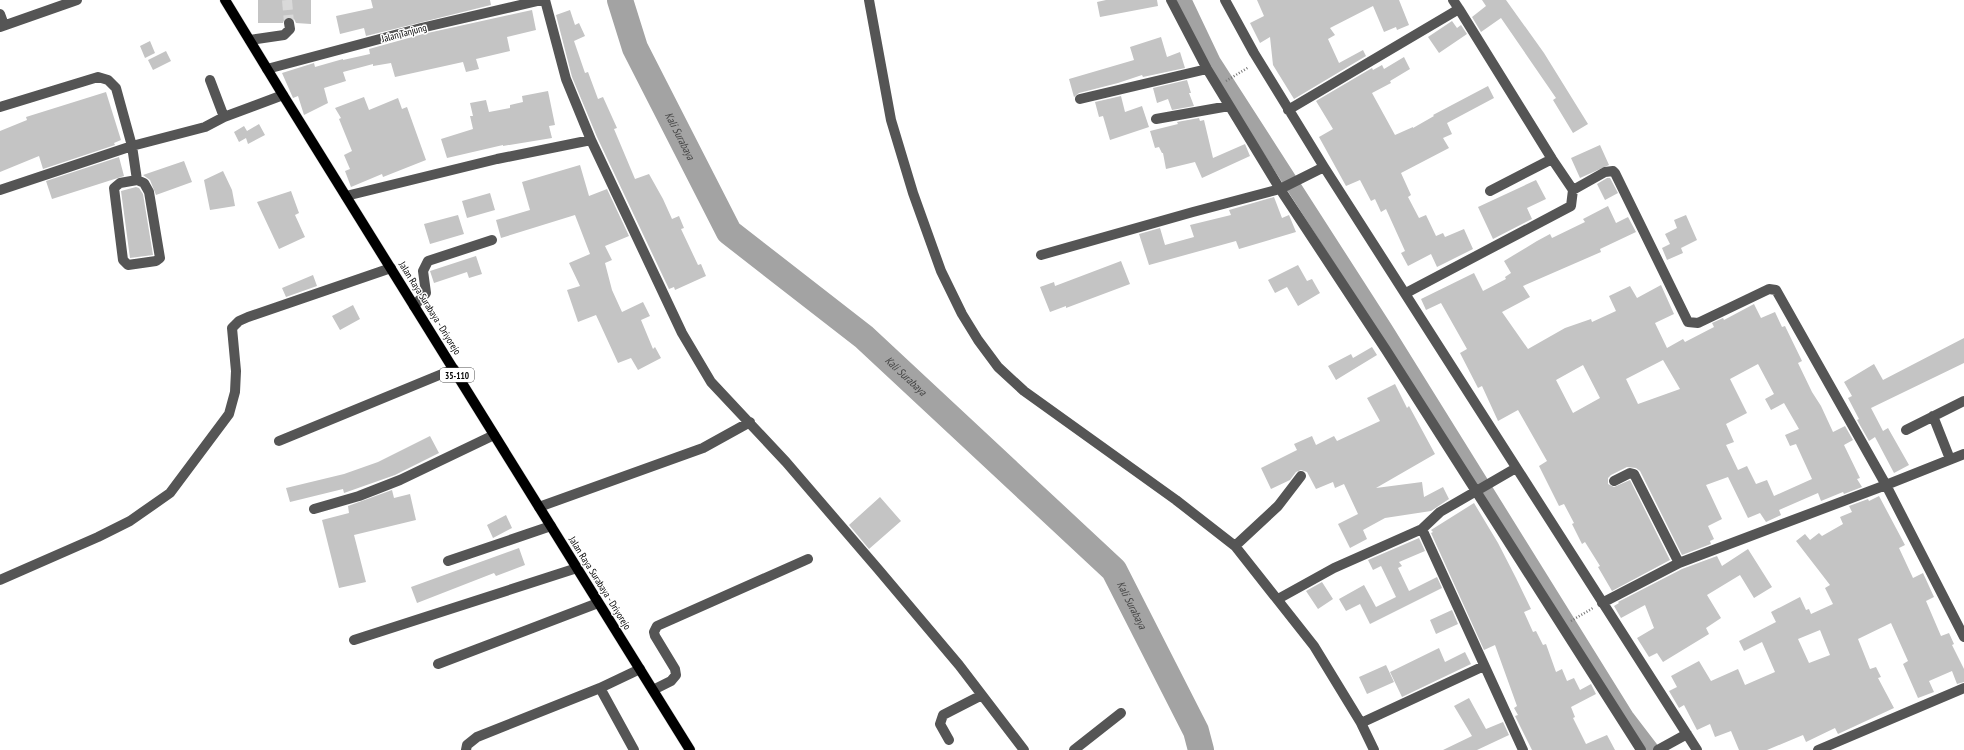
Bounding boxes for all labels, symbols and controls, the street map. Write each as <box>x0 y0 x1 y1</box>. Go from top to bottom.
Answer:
street label: Jalan Tanjung <box>379 21 428 46</box>
water label: Kali Surabaya <box>662 110 698 163</box>
street label: Jalan Raya Surabaya - Driyorejo <box>396 258 464 357</box>
water label: Kali Surabaya <box>882 353 930 399</box>
road number: 35-110 <box>440 368 474 382</box>
street label: Jalan Raya Surabaya - Driyorejo <box>566 533 634 632</box>
water label: Kali Surabaya <box>1114 579 1150 632</box>

